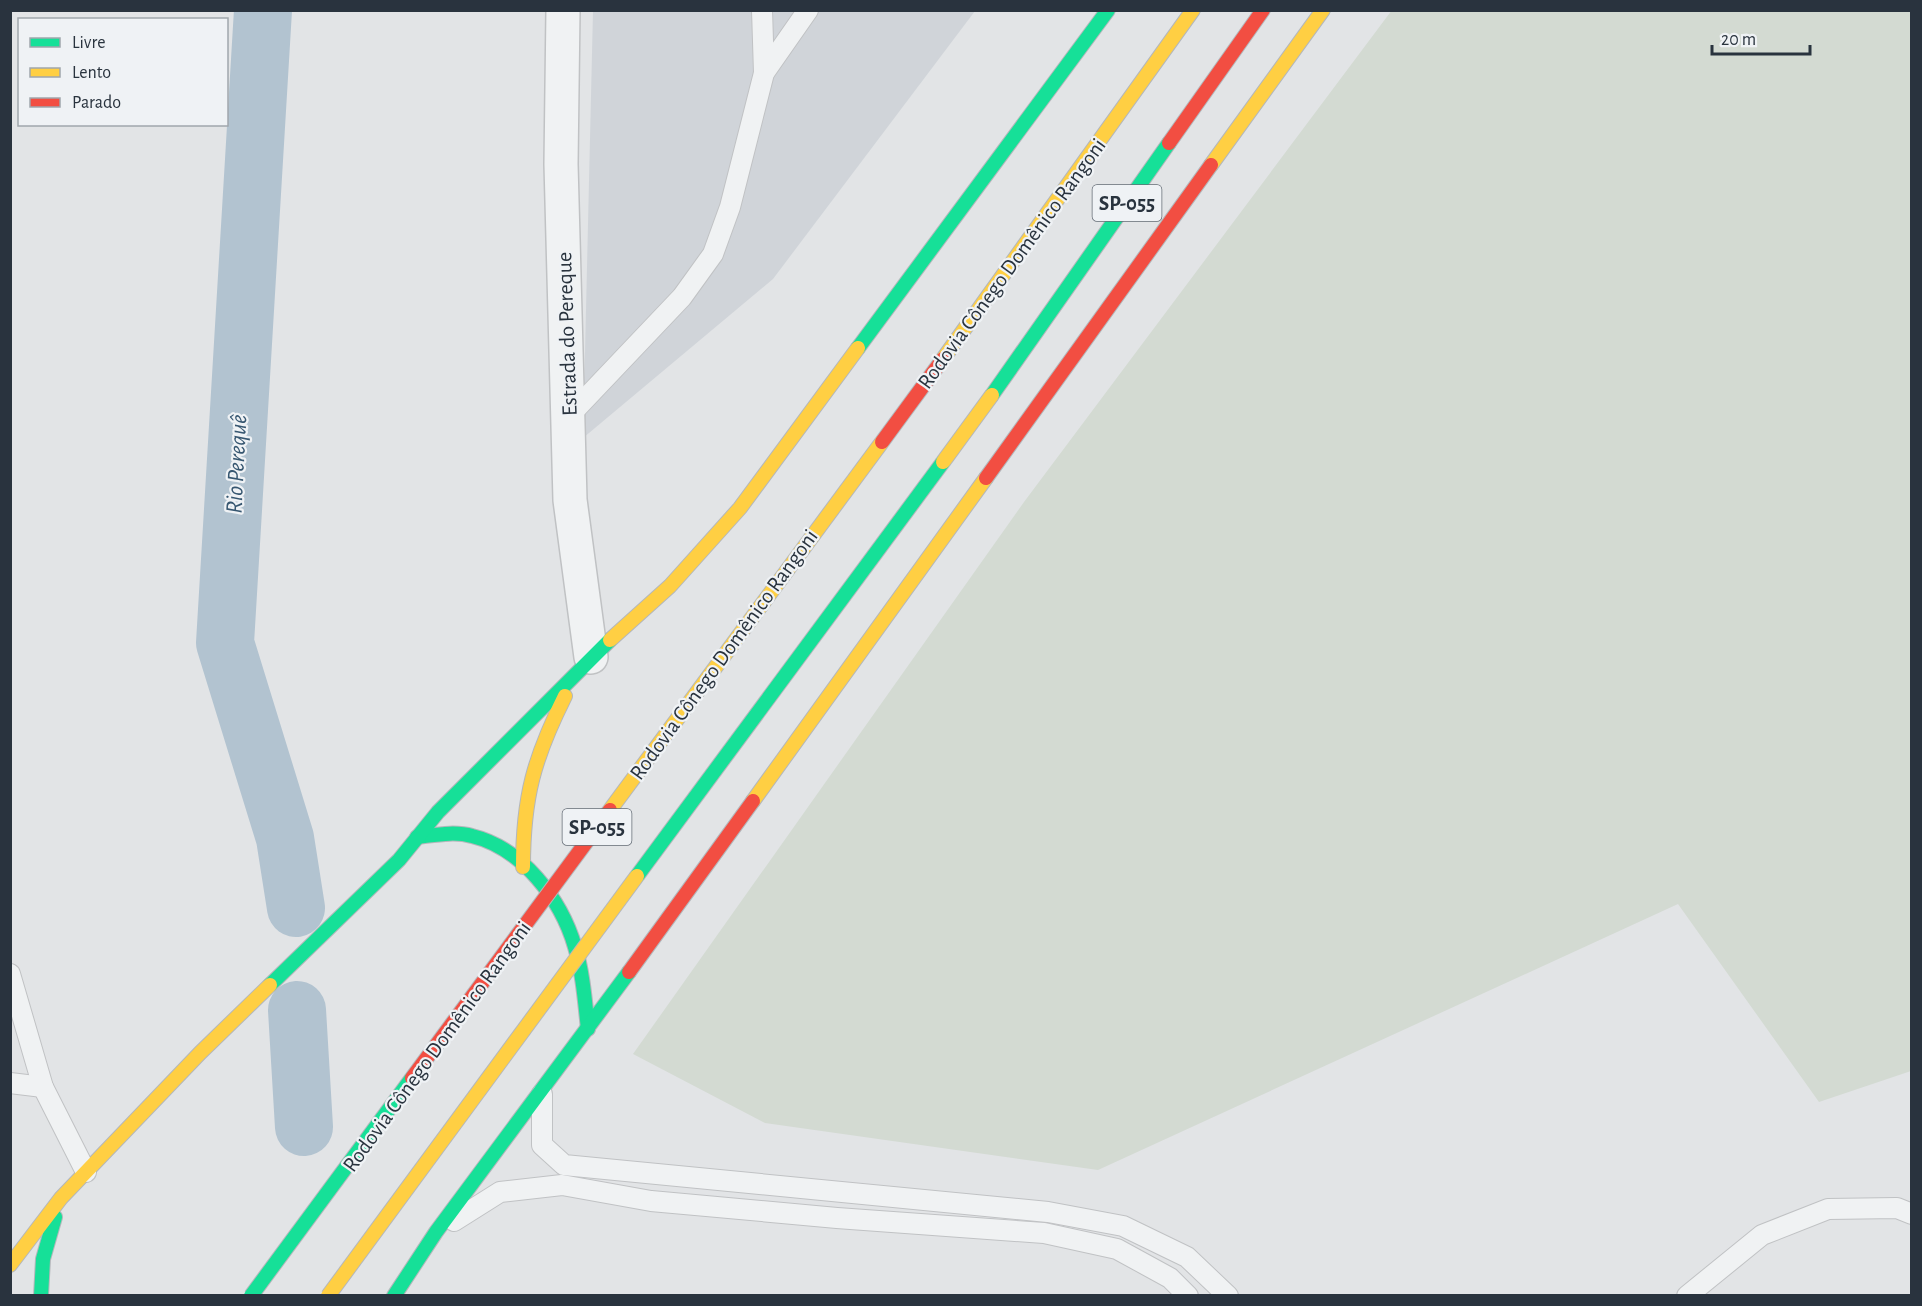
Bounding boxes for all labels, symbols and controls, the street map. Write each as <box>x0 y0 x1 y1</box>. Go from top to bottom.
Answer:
legend <box>18 18 228 126</box>
scale bar <box>1712 18 1810 56</box>
text: 20 m <box>1721 31 1756 49</box>
text: Livre <box>72 34 106 52</box>
text: Lento <box>72 64 111 82</box>
text: Parado <box>72 94 121 112</box>
street label: Rodovia Cônego Domênico Rangoni <box>914 134 1110 393</box>
road number: SP-055 <box>1092 185 1162 221</box>
street label: Estrada do Pereque <box>553 251 581 416</box>
water label: Rio Perequê <box>222 413 252 514</box>
street label: Rodovia Cônego Domênico Rangoni <box>626 525 822 784</box>
road number: SP-055 <box>562 809 632 845</box>
street label: Rodovia Cônego Domênico Rangoni <box>339 917 535 1176</box>

